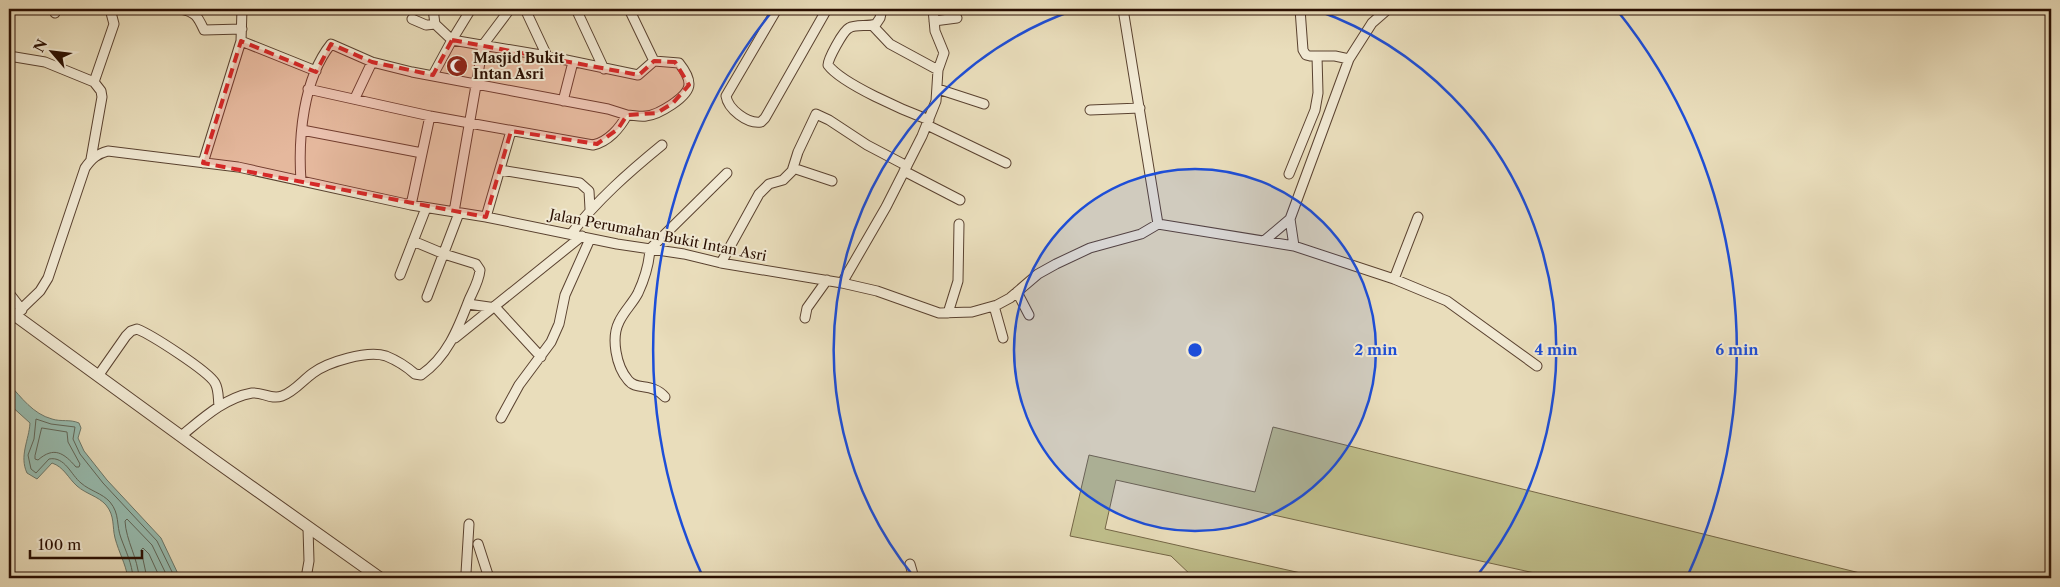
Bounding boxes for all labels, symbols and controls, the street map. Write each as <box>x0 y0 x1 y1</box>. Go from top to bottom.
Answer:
north arrow <box>28 28 78 78</box>
text: N <box>30 36 51 55</box>
place label: Masjid Bukit Intan Asri <box>473 49 565 83</box>
mosque icon: Masjid Bukit Intan Asri <box>445 54 469 78</box>
street label: Jalan Perumahan Bukit Intan Asri <box>546 205 768 265</box>
text: 2 min <box>1354 340 1398 359</box>
text: 4 min <box>1534 340 1578 359</box>
text: 6 min <box>1715 340 1759 359</box>
centre of rings <box>1186 341 1204 359</box>
scale bar <box>30 527 142 559</box>
text: 100 m <box>38 535 81 554</box>

